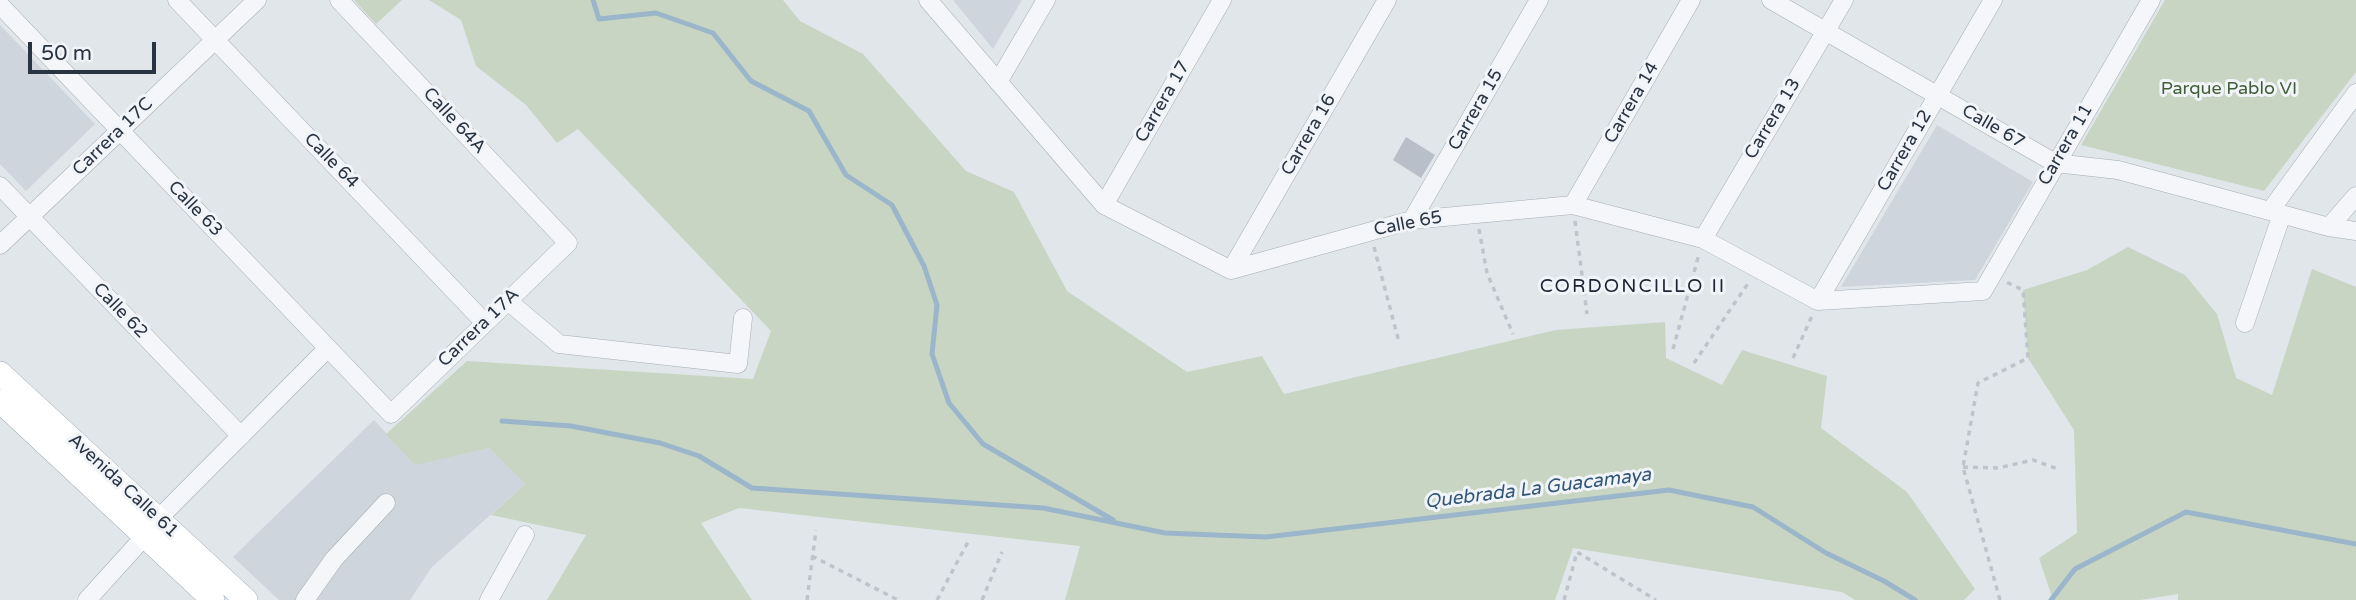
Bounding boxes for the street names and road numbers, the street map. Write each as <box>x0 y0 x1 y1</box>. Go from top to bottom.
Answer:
street label: Carrera 17 <box>1131 57 1195 147</box>
street label: Carrera 14 <box>1600 58 1664 148</box>
street label: Carrera 15 <box>1444 65 1508 155</box>
street label: Carrera 13 <box>1740 75 1806 163</box>
street label: Calle 64A <box>418 83 490 159</box>
street label: Carrera 16 <box>1277 90 1341 180</box>
street label: Carrera 17C <box>68 93 158 181</box>
street label: Calle 67 <box>1958 100 2028 154</box>
street label: Carrera 11 <box>2034 100 2098 190</box>
street label: Carrera 12 <box>1873 106 1937 196</box>
street label: Calle 64 <box>299 129 363 193</box>
street label: Calle 63 <box>163 177 227 241</box>
street label: Calle 65 <box>1372 207 1444 241</box>
street label: Calle 62 <box>88 279 152 343</box>
street label: Carrera 17A <box>434 284 524 372</box>
street label: Avenida Calle 61 <box>63 429 183 543</box>

